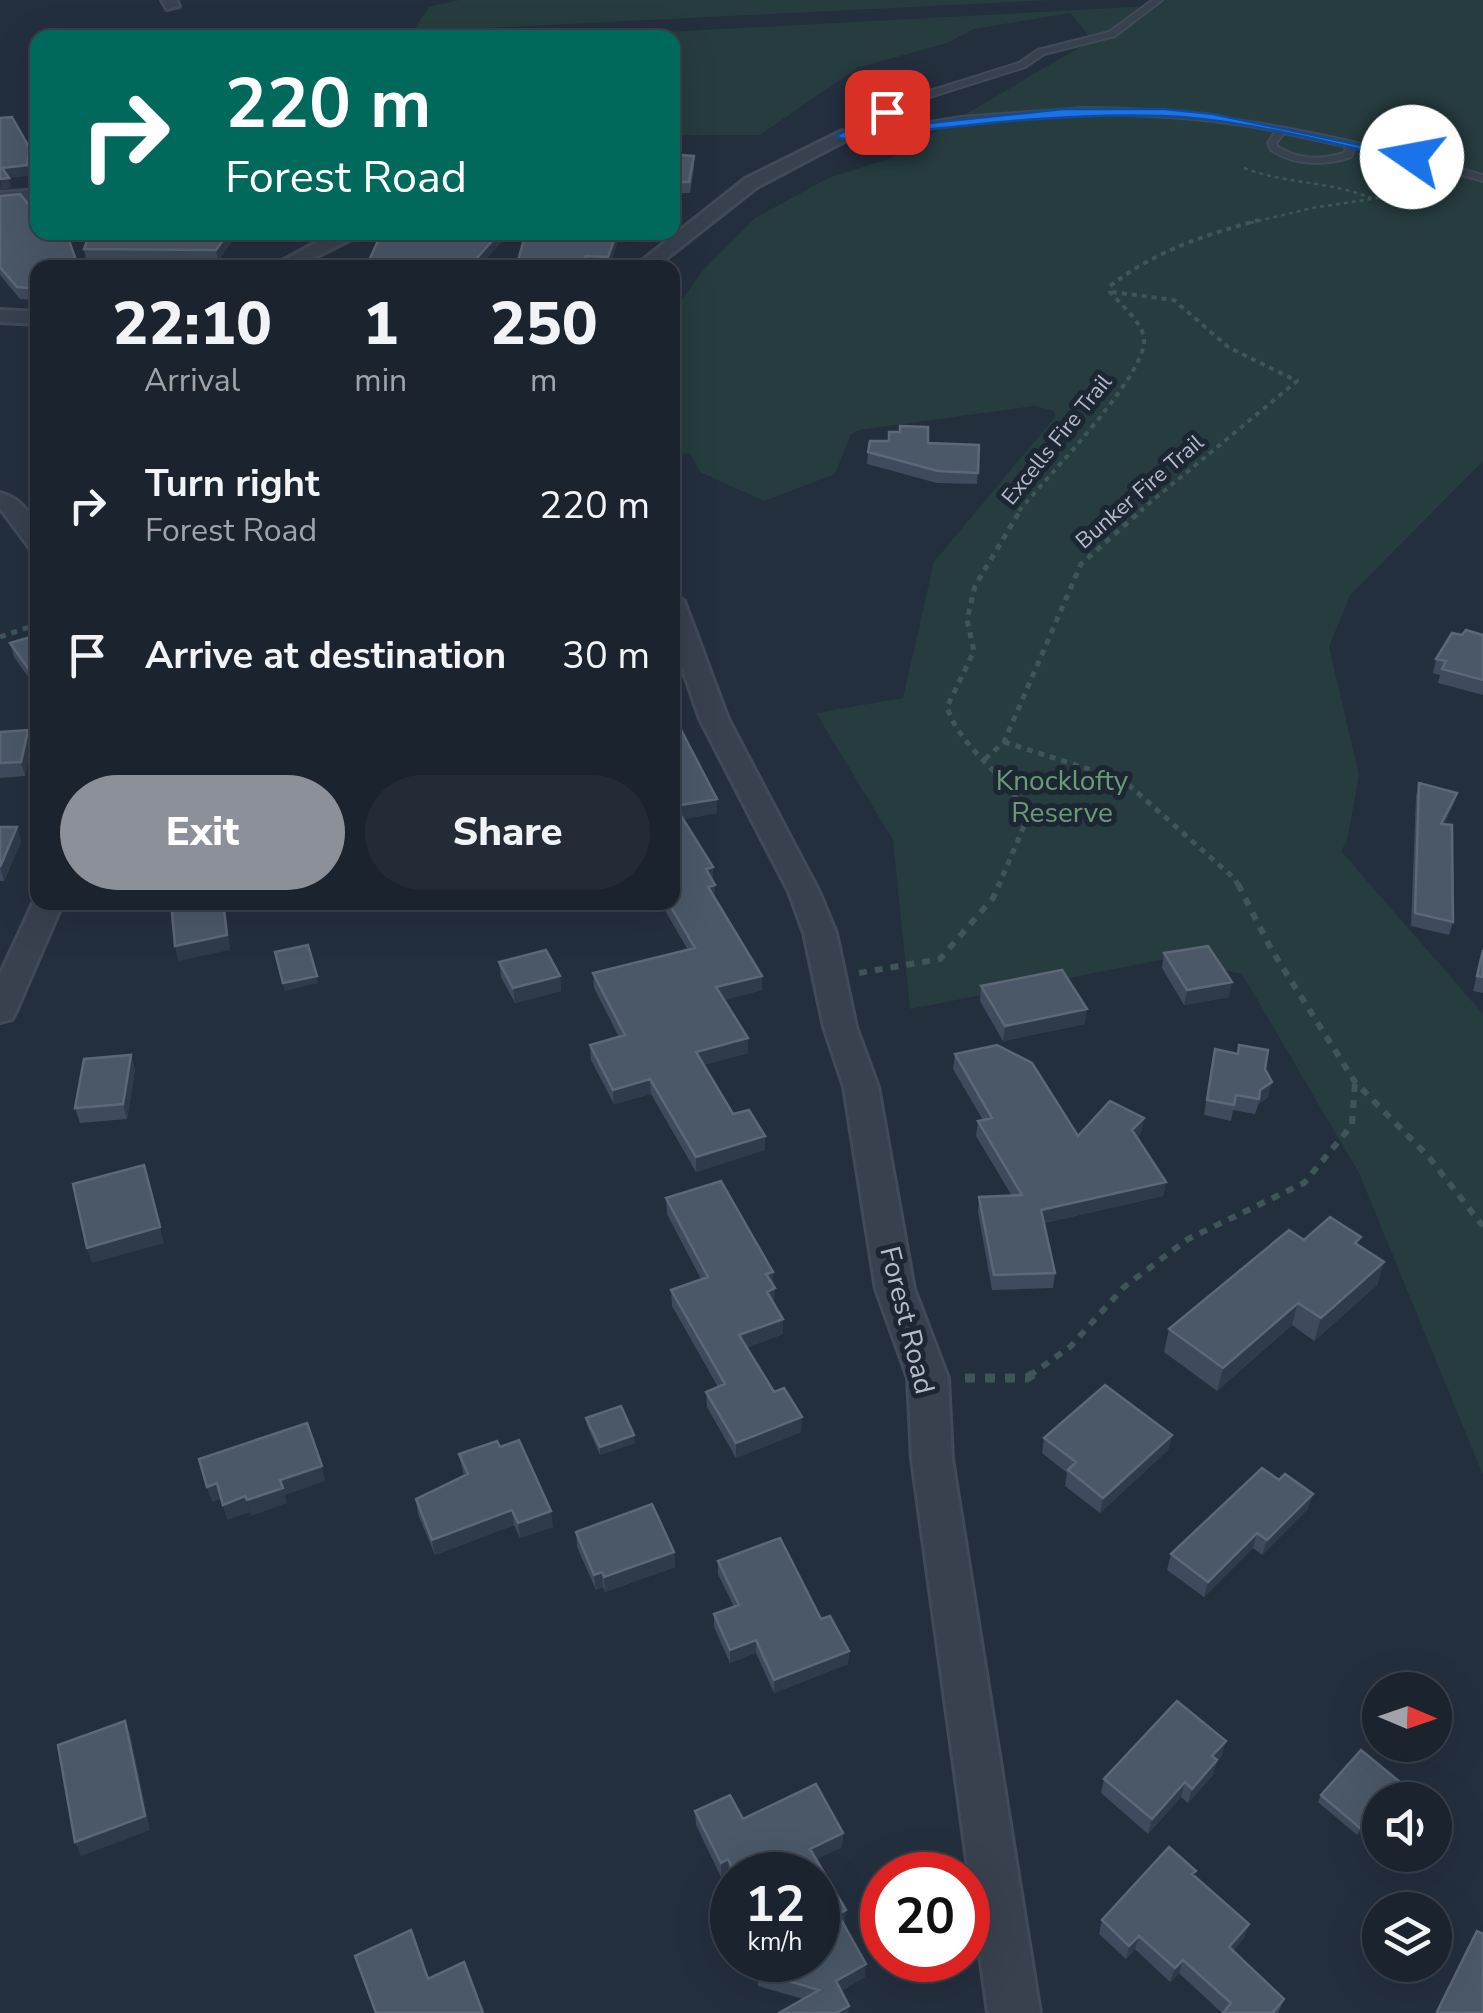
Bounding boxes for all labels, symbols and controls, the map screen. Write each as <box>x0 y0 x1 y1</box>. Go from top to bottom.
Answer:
text: 220 m <box>225 56 431 152</box>
icon: right <box>60 70 190 200</box>
pin <box>845 70 930 155</box>
icon: arrive <box>860 85 915 140</box>
position arrow <box>1360 105 1464 209</box>
text: Forest Road <box>225 147 467 208</box>
text: 22:10 <box>112 283 272 365</box>
text: 1 <box>363 283 399 365</box>
text: 250 <box>490 283 598 365</box>
text: Arrival <box>144 359 240 402</box>
text: min <box>354 359 407 402</box>
text: m <box>530 359 557 402</box>
street label: Excells Fire Trail <box>995 368 1119 511</box>
street label: Bunker Fire Trail <box>1069 427 1210 556</box>
text: Turn right <box>145 458 320 509</box>
icon: right <box>60 478 115 533</box>
text: 220 m <box>539 480 650 531</box>
text: Forest Road <box>145 509 317 552</box>
icon: arrive <box>60 628 115 683</box>
text: Arrive at destination <box>145 630 506 681</box>
text: 30 m <box>562 630 650 681</box>
park label: Knocklofty Reserve <box>996 762 1129 832</box>
button: Exit <box>60 775 345 890</box>
button: Share <box>365 775 650 890</box>
street label: Forest Road <box>870 1243 944 1398</box>
north arrow <box>1362 1672 1452 1762</box>
map controls <box>1362 1672 1452 1982</box>
button: sound <box>1362 1782 1452 1872</box>
speed limit sign: 20 <box>860 1852 990 1982</box>
text: 12 <box>745 1870 805 1939</box>
button: layers <box>1362 1892 1452 1982</box>
text: km/h <box>747 1925 803 1959</box>

